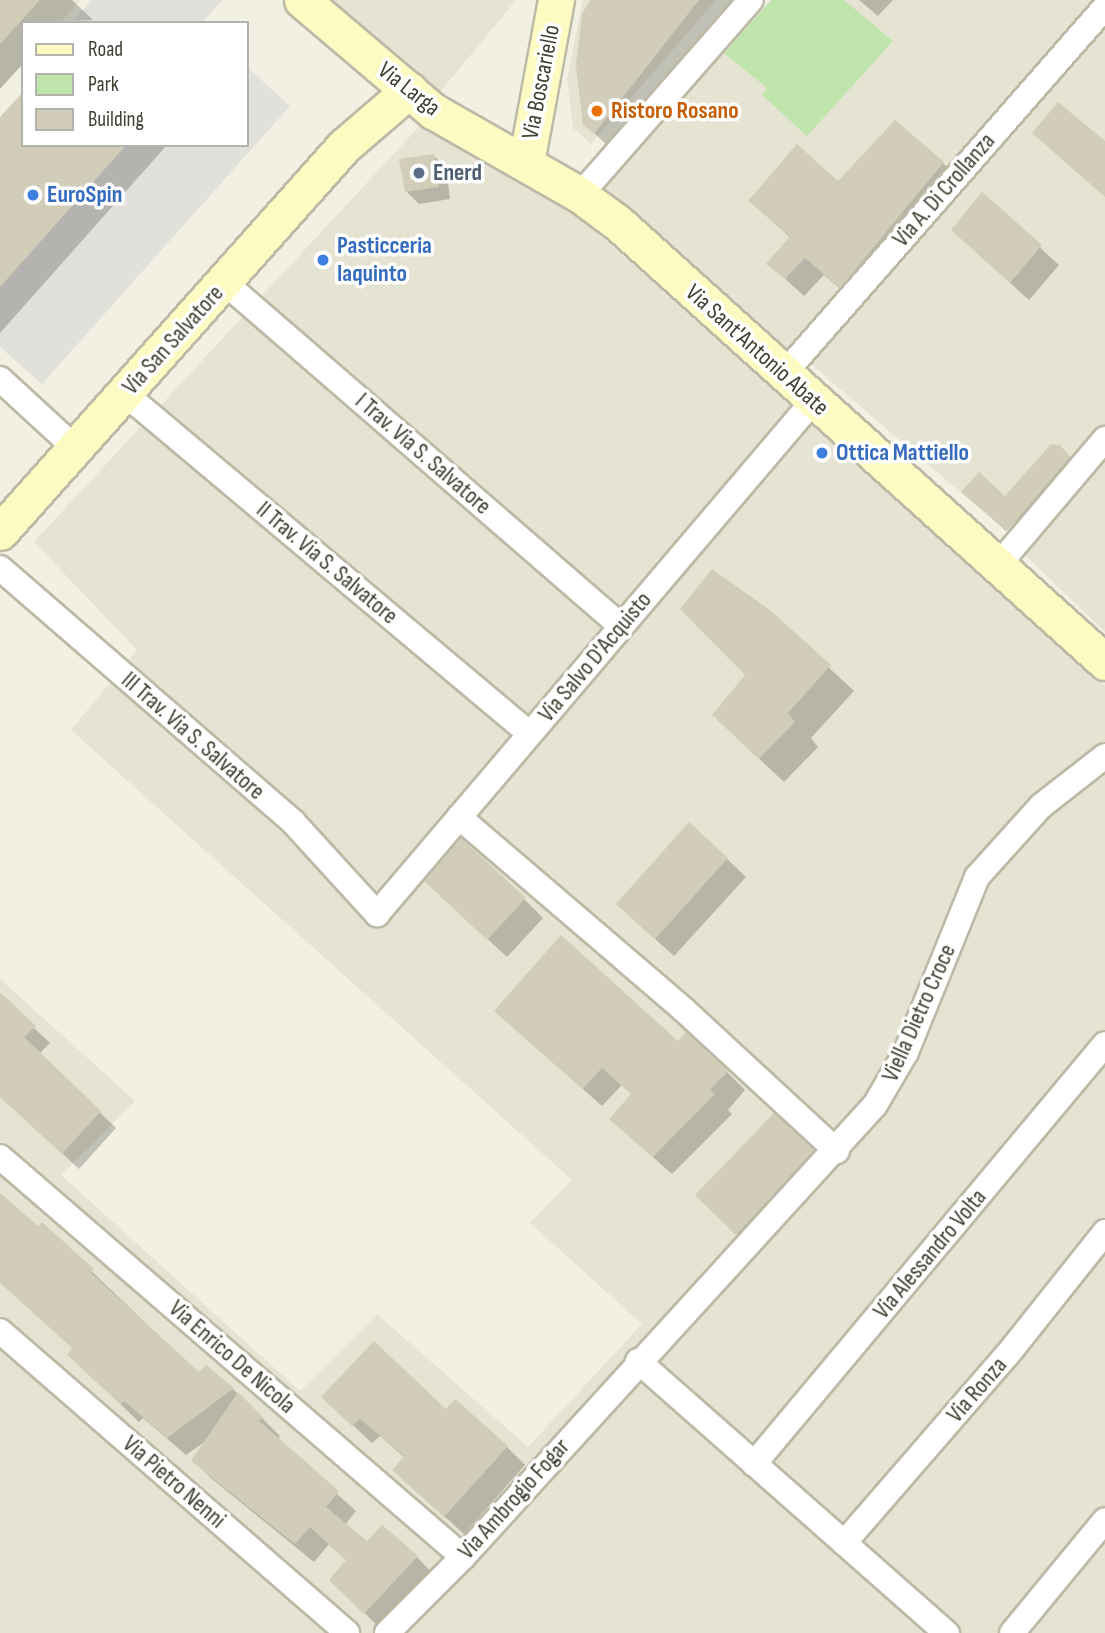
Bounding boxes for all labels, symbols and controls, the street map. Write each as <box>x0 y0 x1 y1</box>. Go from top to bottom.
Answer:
legend <box>21 21 248 147</box>
street label: Via Boscariello <box>516 22 566 142</box>
text: Road <box>88 37 123 62</box>
street label: Via Larga <box>372 56 446 122</box>
text: Park <box>88 72 119 97</box>
place label: Ristoro Rosano <box>611 97 739 125</box>
marker: Ristoro Rosano <box>589 103 605 119</box>
text: Building <box>88 107 144 132</box>
street label: Via A. Di Crollanza <box>887 127 1001 253</box>
place label: Enerd <box>433 159 482 187</box>
marker: Enerd <box>411 165 427 181</box>
place label: EuroSpin <box>47 181 122 209</box>
marker: EuroSpin <box>25 187 41 203</box>
place label: Pasticceria Iaquinto <box>337 232 432 288</box>
marker: Pasticceria Iaquinto <box>315 252 331 268</box>
street label: Via Sant'Antonio Abate <box>679 278 835 422</box>
street label: Via San Salvatore <box>116 279 230 401</box>
street label: I Trav. Via S. Salvatore <box>349 387 497 521</box>
place label: Ottica Mattiello <box>836 439 969 467</box>
marker: Ottica Mattiello <box>814 445 830 461</box>
street label: II Trav. Via S. Salvatore <box>250 496 404 630</box>
street label: Via Salvo D'Acquisto <box>532 586 658 728</box>
street label: III Trav. Via S. Salvatore <box>115 666 271 806</box>
street label: Viella Dietro Croce <box>876 940 962 1086</box>
street label: Via Alessandro Volta <box>867 1183 993 1325</box>
street label: Via Enrico De Nicola <box>163 1294 301 1420</box>
street label: Via Ronza <box>941 1351 1013 1429</box>
street label: Via Pietro Nenni <box>117 1429 231 1535</box>
street label: Via Ambrogio Fogar <box>452 1433 576 1565</box>

